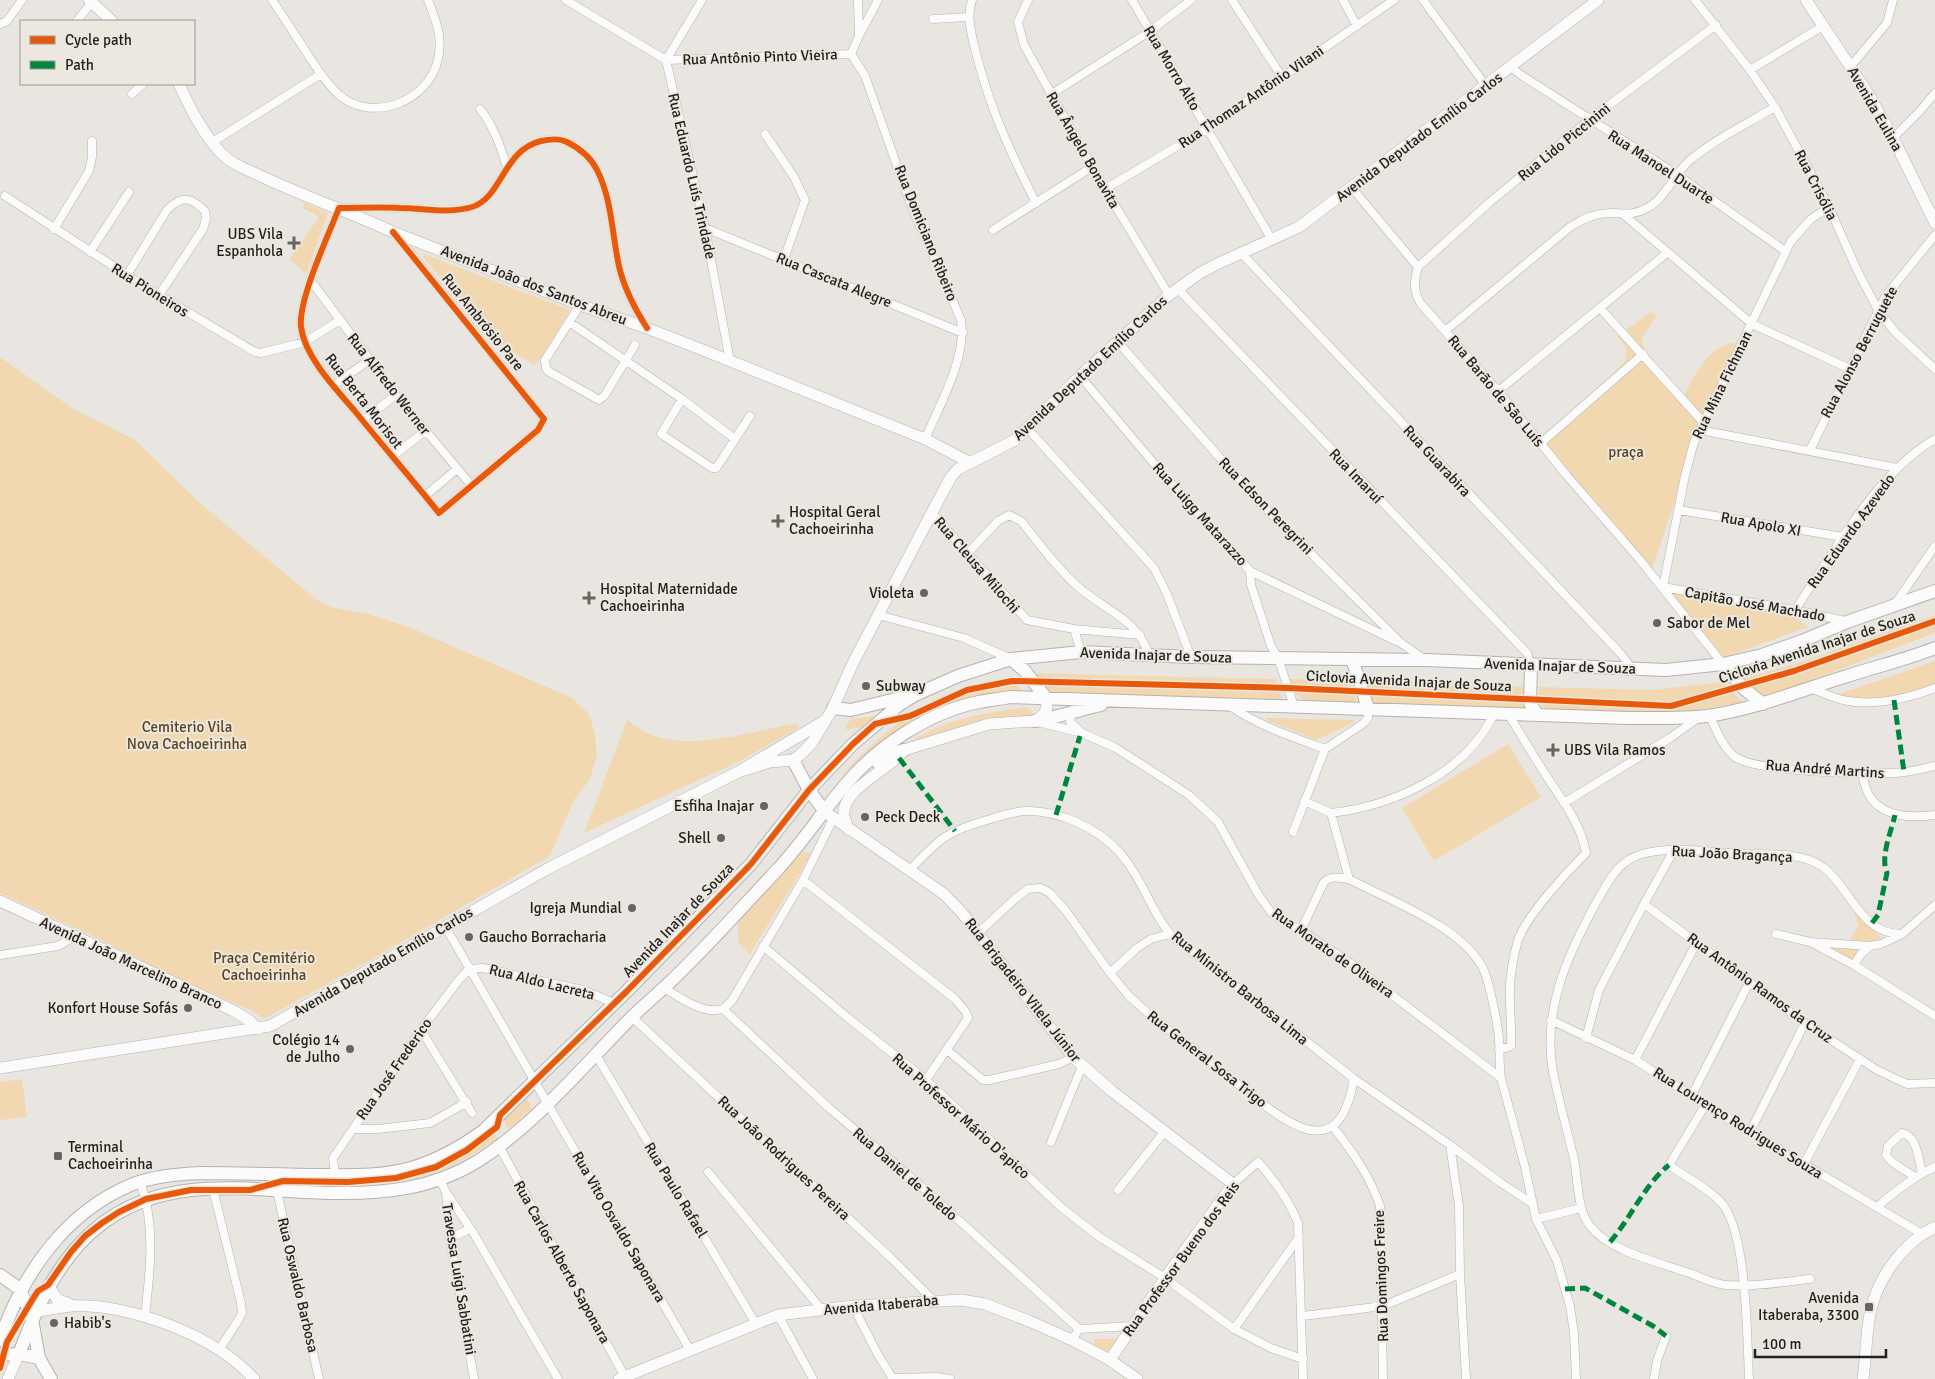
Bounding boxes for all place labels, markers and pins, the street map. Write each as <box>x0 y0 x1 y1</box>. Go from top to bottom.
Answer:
place label: UBS Vila Espanhola <box>216 225 283 260</box>
marker: UBS Vila Espanhola <box>287 236 301 250</box>
place label: Hospital Geral Cachoeirinha <box>789 503 881 538</box>
marker: Hospital Geral Cachoeirinha <box>771 514 785 528</box>
place label: Hospital Maternidade Cachoeirinha <box>600 580 738 615</box>
place label: Violeta <box>869 584 914 602</box>
marker: Violeta <box>918 587 930 599</box>
marker: Hospital Maternidade Cachoeirinha <box>582 591 596 605</box>
place label: Sabor de Mel <box>1667 614 1750 632</box>
marker: Sabor de Mel <box>1651 617 1663 629</box>
place label: Subway <box>876 677 926 695</box>
marker: Subway <box>860 680 872 692</box>
place label: UBS Vila Ramos <box>1564 741 1666 759</box>
marker: UBS Vila Ramos <box>1546 743 1560 757</box>
place label: Esfiha Inajar <box>674 797 754 815</box>
marker: Esfiha Inajar <box>758 800 770 812</box>
place label: Peck Deck <box>875 808 941 826</box>
marker: Peck Deck <box>859 811 871 823</box>
place label: Shell <box>678 829 711 847</box>
marker: Shell <box>715 832 727 844</box>
place label: Igreja Mundial <box>529 899 622 917</box>
marker: Igreja Mundial <box>626 902 638 914</box>
place label: Gaucho Borracharia <box>479 928 606 946</box>
marker: Gaucho Borracharia <box>463 931 475 943</box>
place label: Konfort House Sofás <box>48 999 178 1017</box>
marker: Konfort House Sofás <box>182 1002 194 1014</box>
place label: Colégio 14 de Julho <box>272 1031 340 1066</box>
marker: Colégio 14 de Julho <box>344 1043 356 1055</box>
place label: Terminal Cachoeirinha <box>68 1138 153 1173</box>
marker: Terminal Cachoeirinha <box>52 1150 64 1162</box>
place label: Avenida Itaberaba, 3300 <box>1758 1289 1859 1324</box>
marker: Avenida Itaberaba, 3300 <box>1863 1301 1875 1313</box>
place label: Habib's <box>64 1314 112 1332</box>
marker: Habib's <box>48 1317 60 1329</box>

